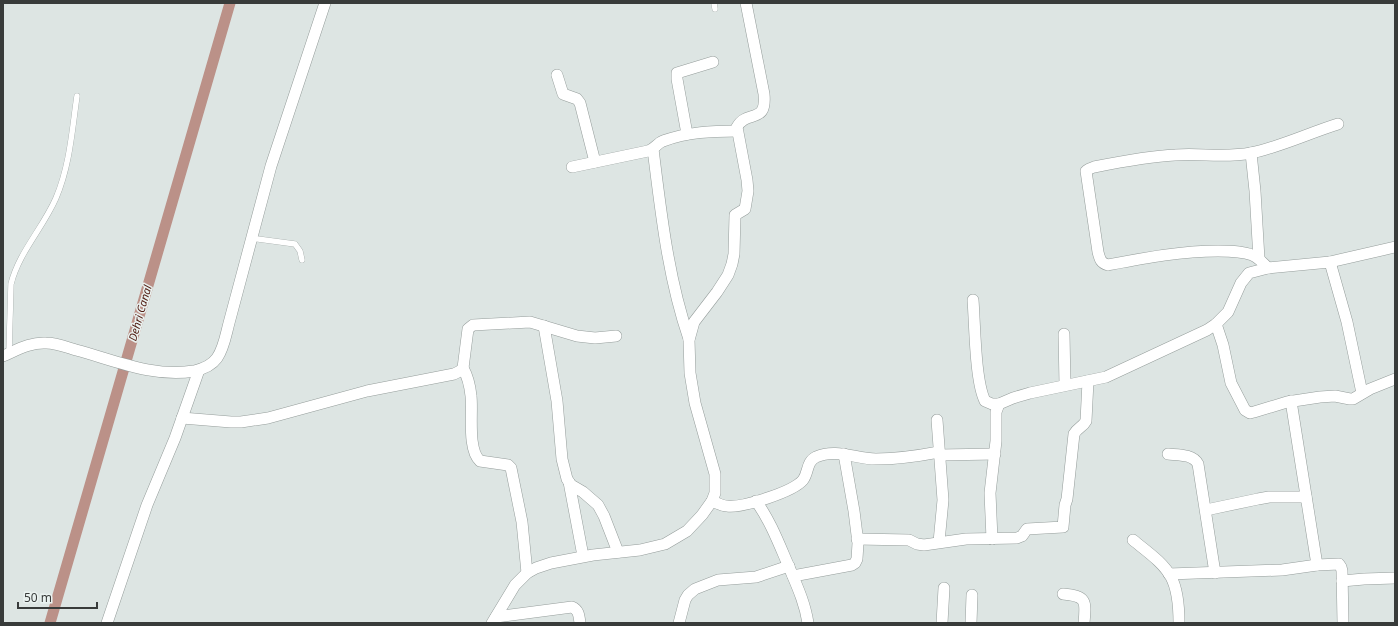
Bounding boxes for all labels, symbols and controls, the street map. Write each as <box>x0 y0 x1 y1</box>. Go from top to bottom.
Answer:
water label: Dehri Canal <box>124 282 155 343</box>
scale bar <box>18 584 97 610</box>
text: 50 m <box>24 589 52 606</box>

